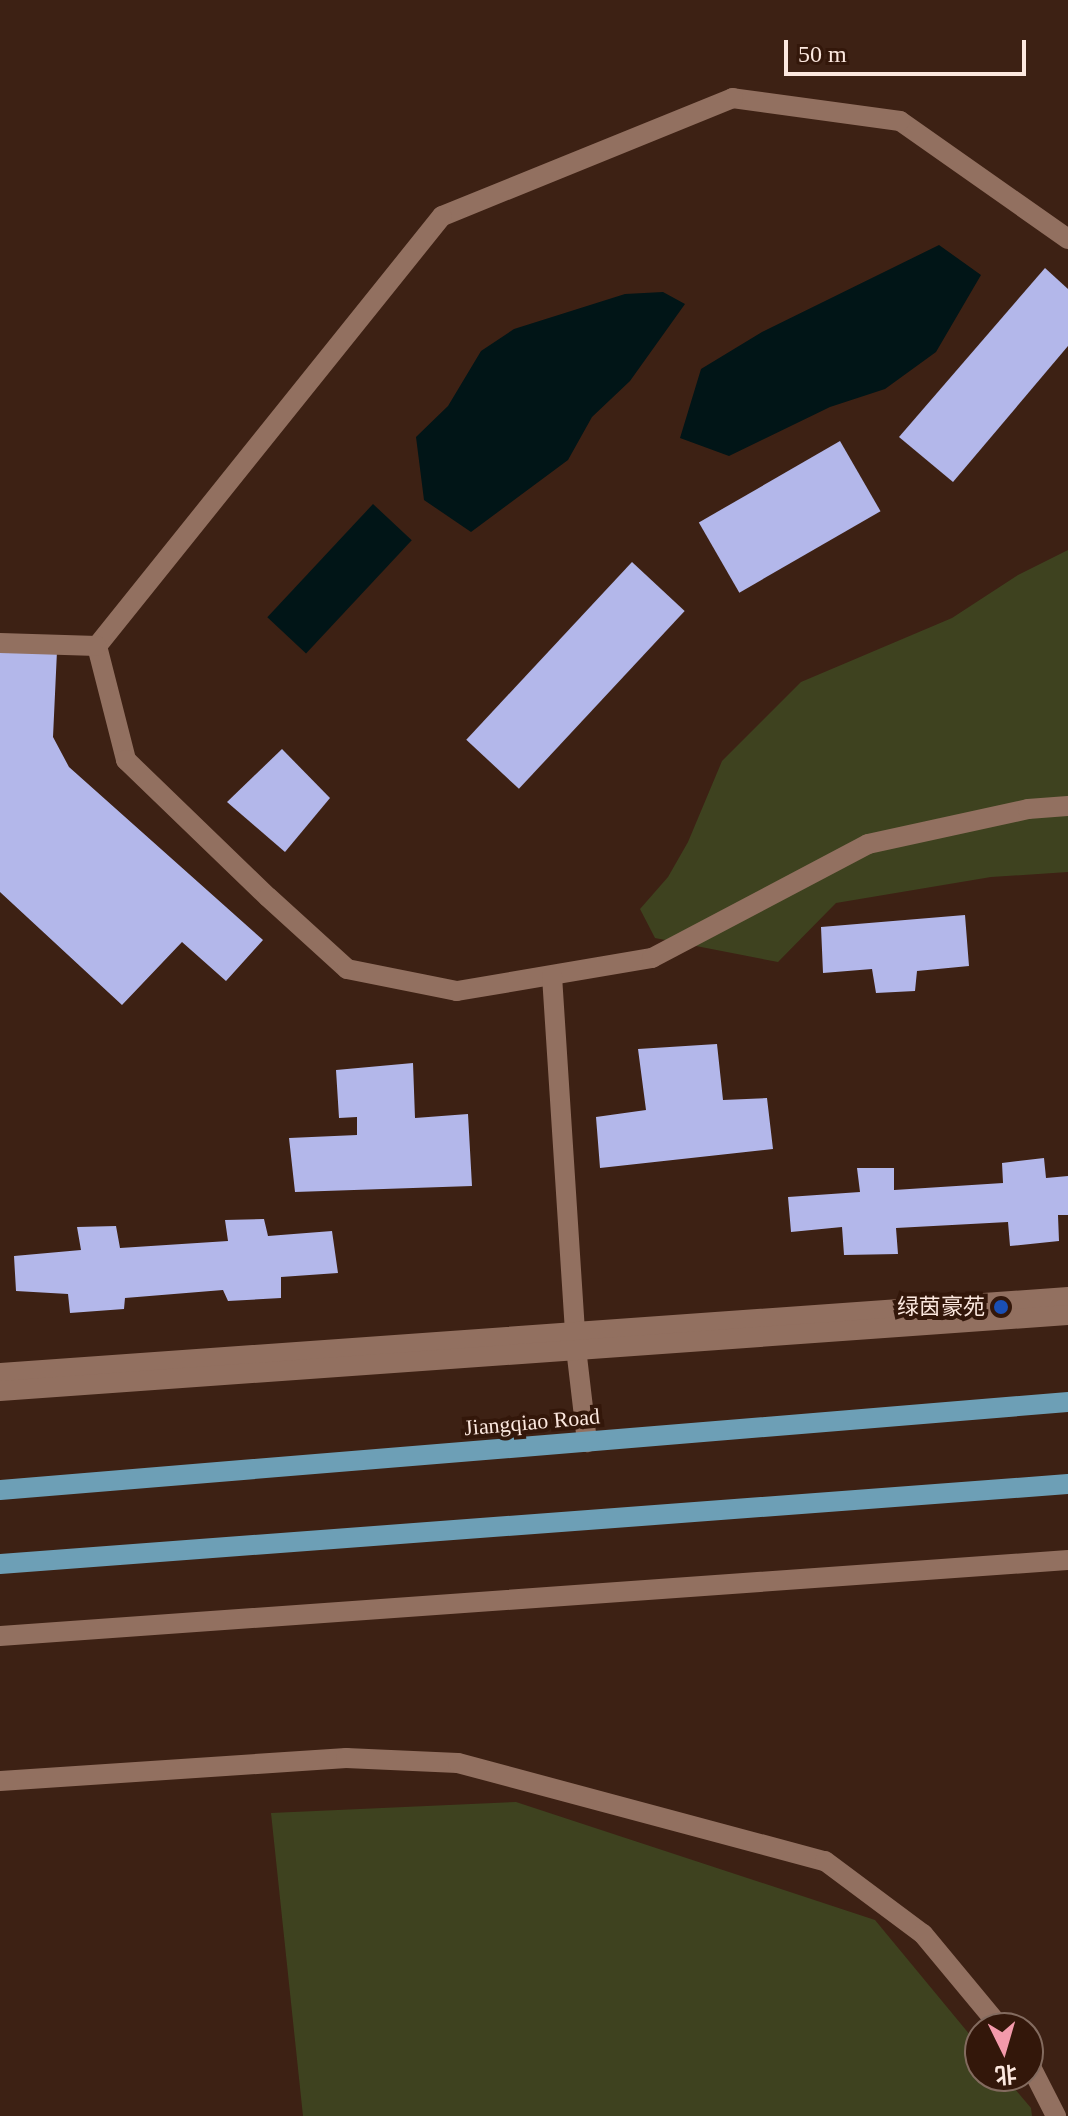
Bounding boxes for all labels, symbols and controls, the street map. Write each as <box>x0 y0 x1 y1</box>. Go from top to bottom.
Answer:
scale bar <box>788 24 1030 74</box>
text: 50 m <box>798 41 847 67</box>
place label: 绿茵豪苑 <box>897 1294 985 1320</box>
marker: 绿茵豪苑 <box>992 1298 1010 1316</box>
street label: Jiangqiao Road <box>463 1403 601 1441</box>
north arrow <box>964 2012 1044 2092</box>
text: 北 <box>994 2061 1018 2088</box>

